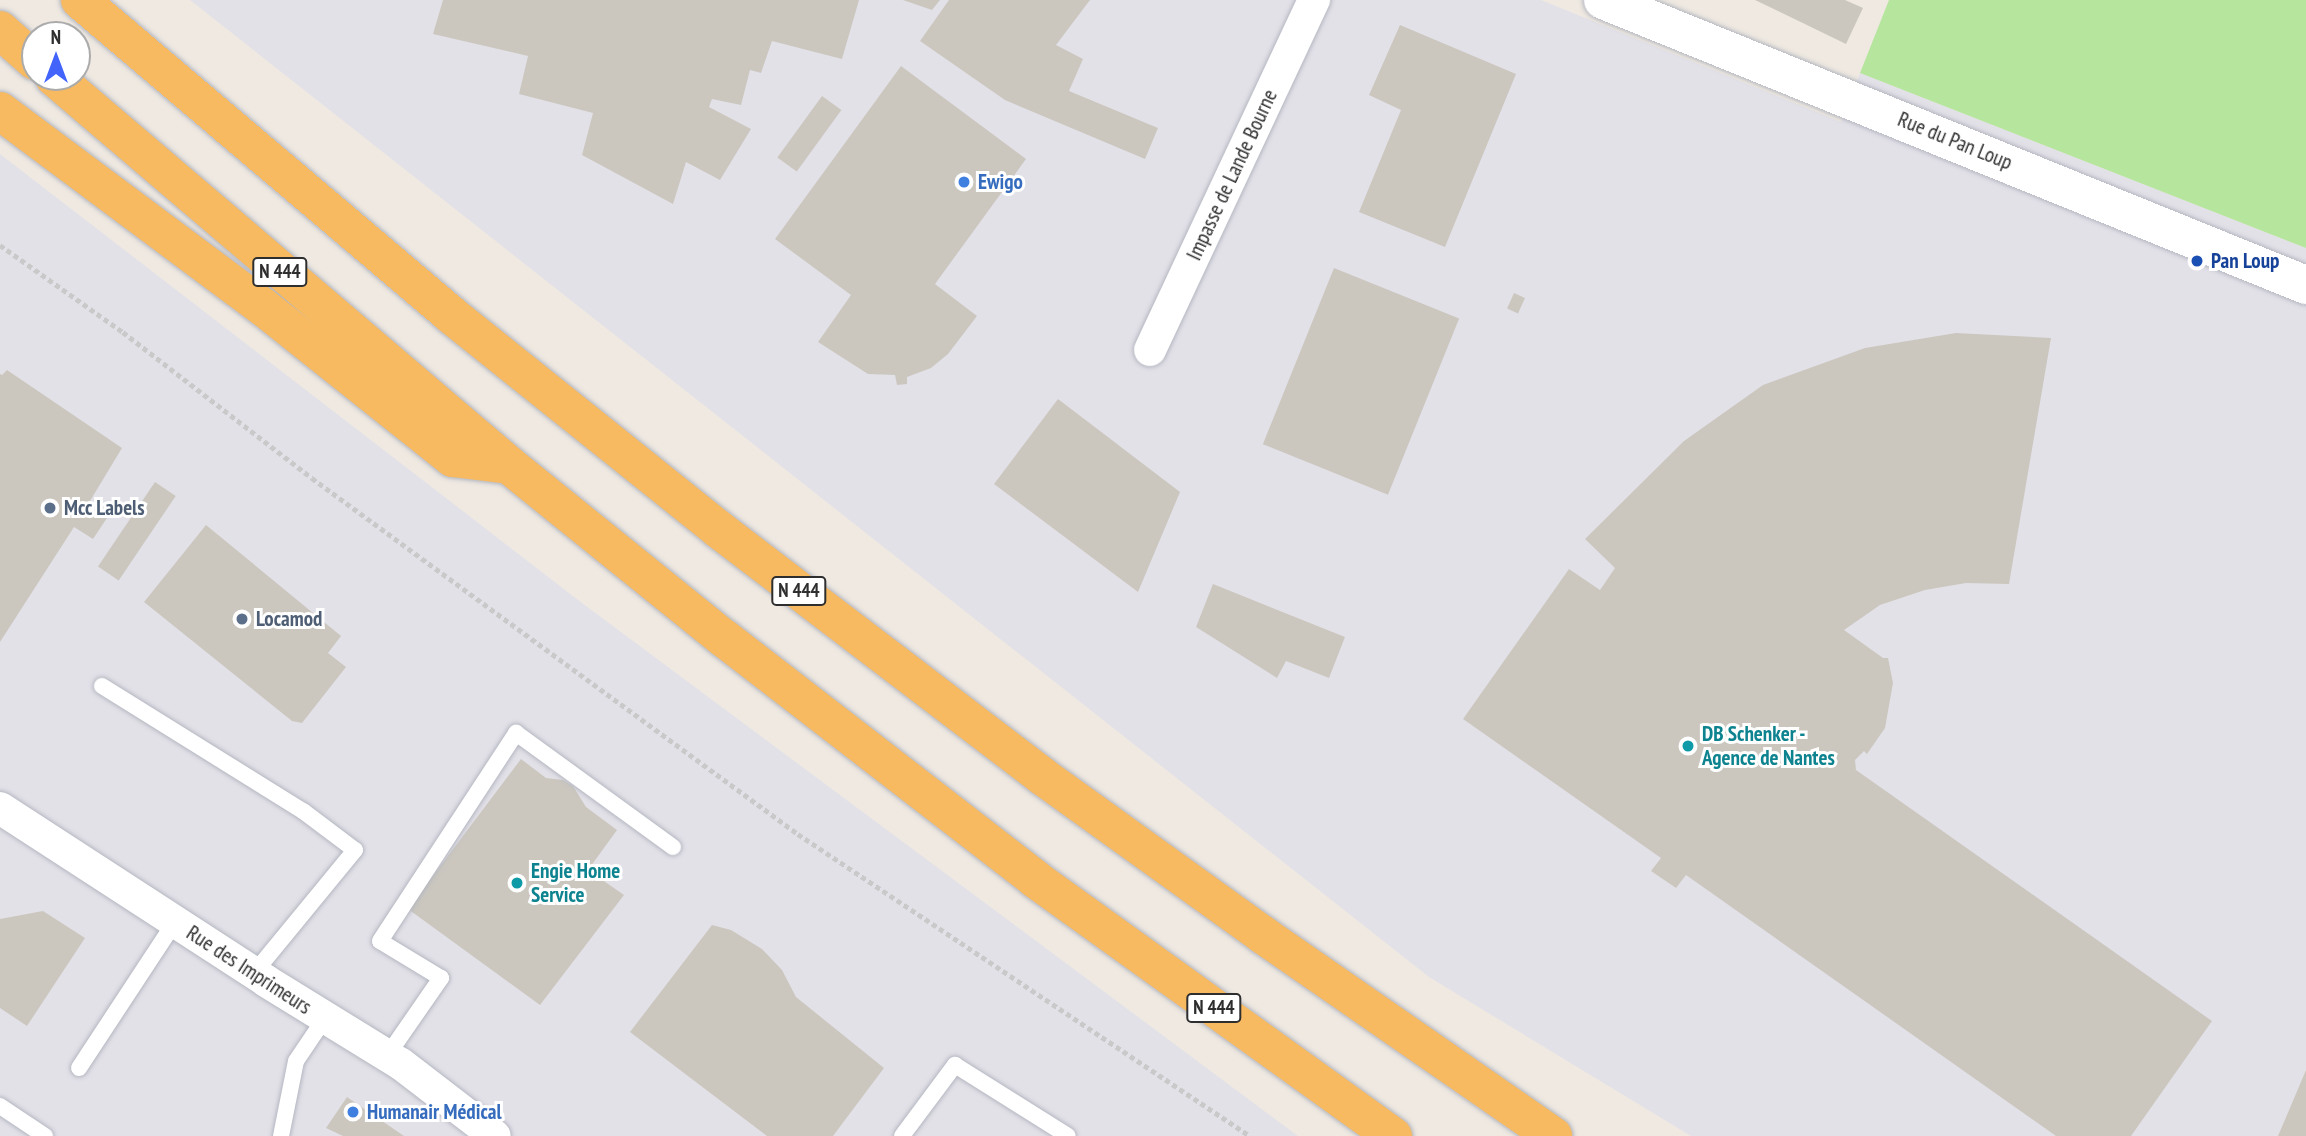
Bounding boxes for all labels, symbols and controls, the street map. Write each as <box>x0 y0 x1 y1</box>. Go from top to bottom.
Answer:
north arrow <box>21 21 91 91</box>
text: N <box>51 25 61 49</box>
street label: Impasse de Lande Bourne <box>1181 86 1283 264</box>
street label: Rue du Pan Loup <box>1894 107 2016 175</box>
place label: Ewigo <box>978 169 1023 195</box>
marker: Ewigo <box>956 174 972 190</box>
place label: Pan Loup <box>2211 248 2279 274</box>
marker: Pan Loup <box>2189 253 2205 269</box>
road number: N 444 <box>252 256 308 288</box>
place label: Mcc Labels <box>64 495 145 521</box>
marker: Mcc Labels <box>42 500 58 516</box>
road number: N 444 <box>771 576 827 606</box>
place label: Locamod <box>256 606 322 632</box>
marker: Locamod <box>234 611 250 627</box>
place label: DB Schenker - Agence de Nantes <box>1702 721 1835 771</box>
marker: DB Schenker - Agence de Nantes <box>1680 738 1696 754</box>
place label: Engie Home Service <box>531 858 620 908</box>
marker: Engie Home Service <box>509 875 525 891</box>
street label: Rue des Imprimeurs <box>182 920 316 1020</box>
road number: N 444 <box>1186 992 1242 1024</box>
place label: Humanair Médical <box>367 1099 502 1125</box>
marker: Humanair Médical <box>345 1104 361 1120</box>

